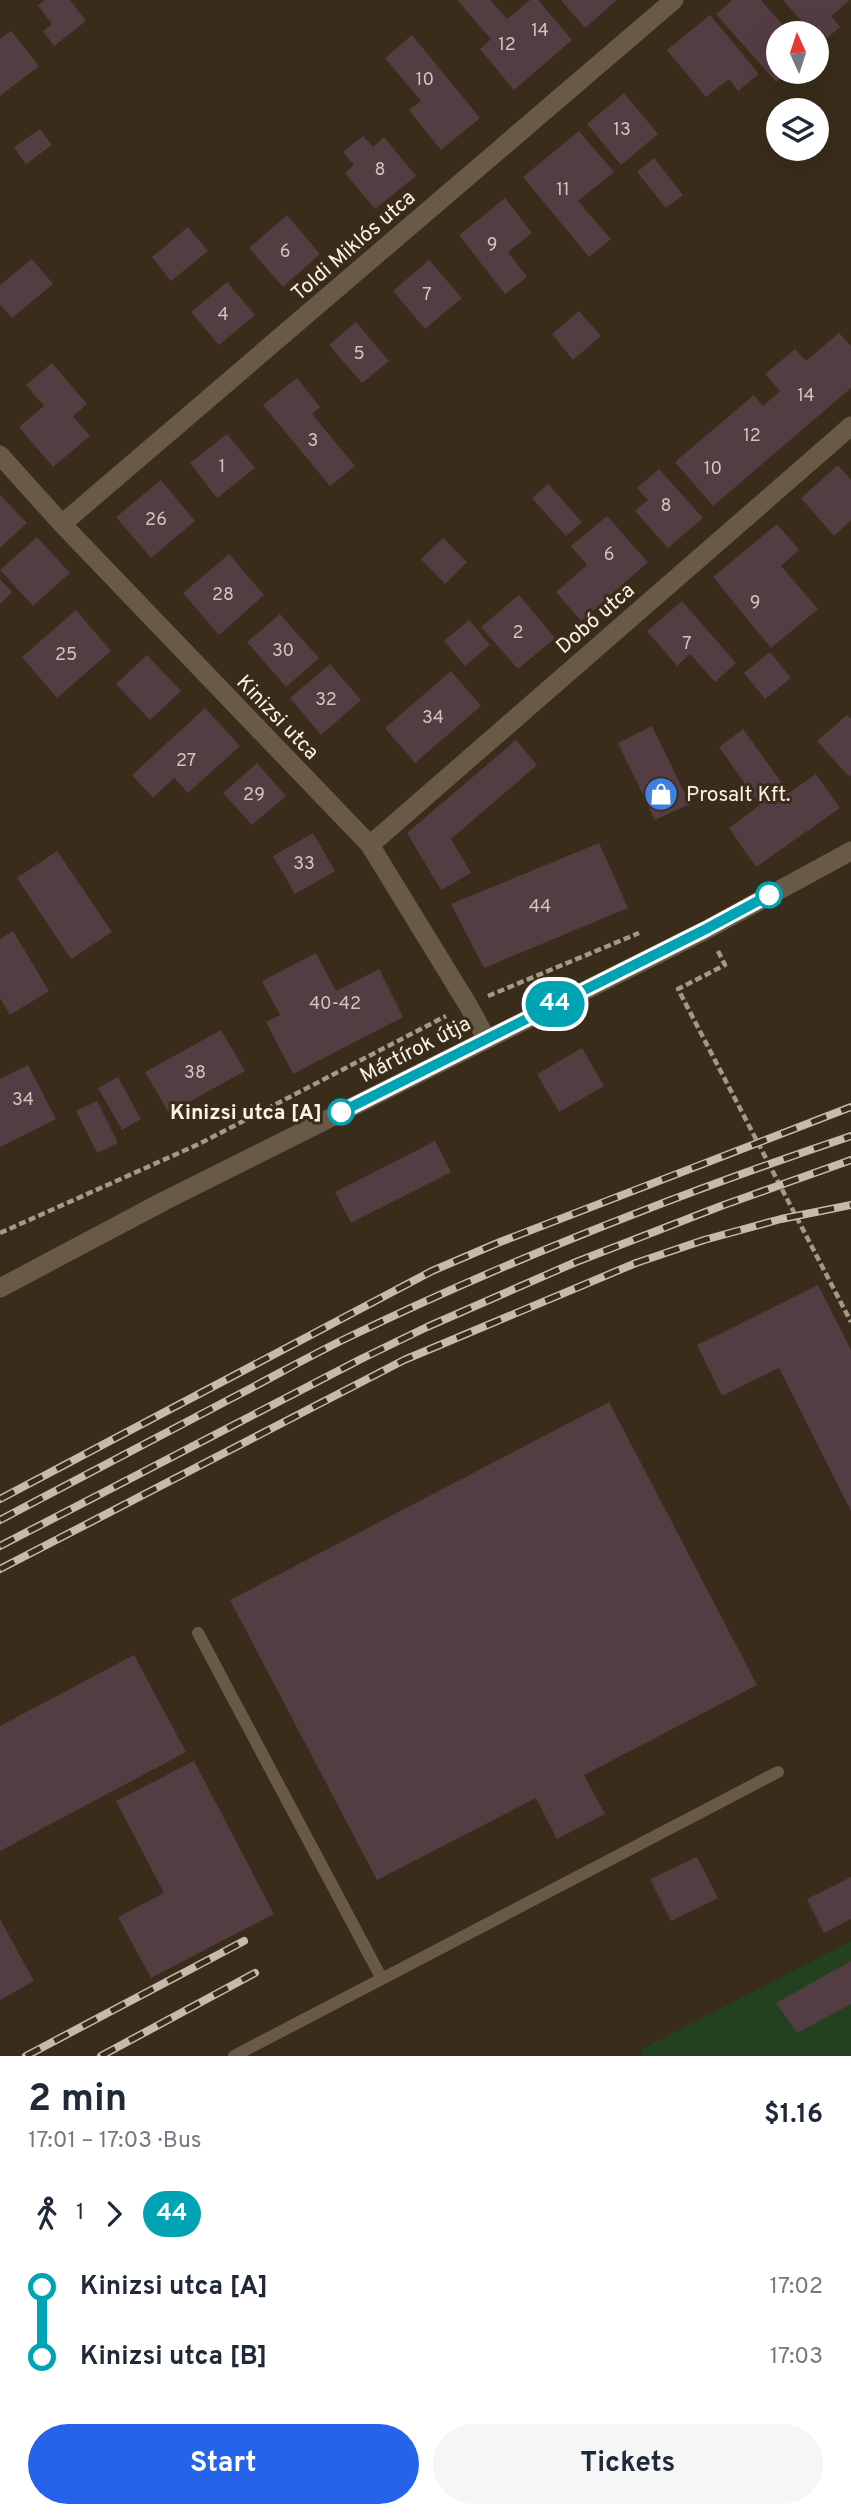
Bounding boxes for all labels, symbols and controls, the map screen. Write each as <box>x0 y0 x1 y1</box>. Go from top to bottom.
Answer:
house number: 14 <box>531 20 549 43</box>
north arrow <box>766 21 830 84</box>
map controls <box>766 21 829 161</box>
house number: 12 <box>498 34 516 57</box>
house number: 10 <box>416 69 434 92</box>
button: layers <box>766 98 829 161</box>
house number: 13 <box>613 119 631 142</box>
house number: 8 <box>375 159 386 182</box>
house number: 11 <box>556 179 570 202</box>
street label: Toldi Miklós utca <box>286 185 422 307</box>
house number: 9 <box>487 234 497 257</box>
house number: 6 <box>280 241 290 264</box>
house number: 7 <box>422 284 432 307</box>
house number: 4 <box>217 304 229 327</box>
house number: 5 <box>353 343 365 366</box>
house number: 14 <box>797 385 815 408</box>
house number: 12 <box>743 425 761 448</box>
house number: 3 <box>308 430 318 453</box>
house number: 1 <box>219 456 225 479</box>
house number: 10 <box>704 458 722 481</box>
house number: 8 <box>661 495 672 518</box>
house number: 26 <box>145 509 167 532</box>
house number: 6 <box>604 544 614 567</box>
street label: Dobó utca <box>551 578 641 661</box>
house number: 28 <box>212 584 234 607</box>
house number: 9 <box>750 592 760 615</box>
house number: 2 <box>512 622 524 645</box>
house number: 7 <box>682 633 692 656</box>
house number: 30 <box>272 640 294 663</box>
house number: 25 <box>55 644 77 667</box>
street label: Kinizsi utca <box>230 670 324 766</box>
house number: 32 <box>315 689 337 712</box>
house number: 34 <box>422 707 444 730</box>
house number: 27 <box>176 750 196 773</box>
shop icon: Prosalt Kft. <box>642 775 680 813</box>
place label: Prosalt Kft. <box>686 782 791 809</box>
house number: 29 <box>243 784 265 807</box>
house number: 33 <box>293 853 315 876</box>
unlabelled marker <box>756 882 782 908</box>
house number: 44 <box>529 896 551 919</box>
line badge: 44 <box>524 981 586 1027</box>
text: 44 <box>540 989 570 1019</box>
house number: 40-42 <box>309 993 361 1016</box>
street label: Mártírok útja <box>356 1011 476 1090</box>
house number: 38 <box>184 1062 206 1085</box>
house number: 34 <box>12 1089 34 1112</box>
marker: Kinizsi utca [A] <box>328 1099 354 1125</box>
place label: Kinizsi utca [A] <box>170 1100 322 1127</box>
text: 2 min <box>28 2076 127 2125</box>
text: $1.16 <box>764 2099 823 2132</box>
text: 17:01 – 17:03 · Bus <box>28 2127 202 2156</box>
icon: walk <box>28 2195 66 2233</box>
icon: forward <box>95 2195 133 2233</box>
text: 1 <box>76 2199 85 2228</box>
text: 44 <box>157 2199 187 2229</box>
text: Kinizsi utca [A] <box>80 2271 268 2304</box>
text: 17:02 <box>769 2273 823 2302</box>
text: Kinizsi utca [B] <box>80 2341 267 2374</box>
text: 17:03 <box>770 2343 823 2372</box>
button: Start <box>28 2424 419 2504</box>
button: Tickets <box>433 2424 823 2504</box>

